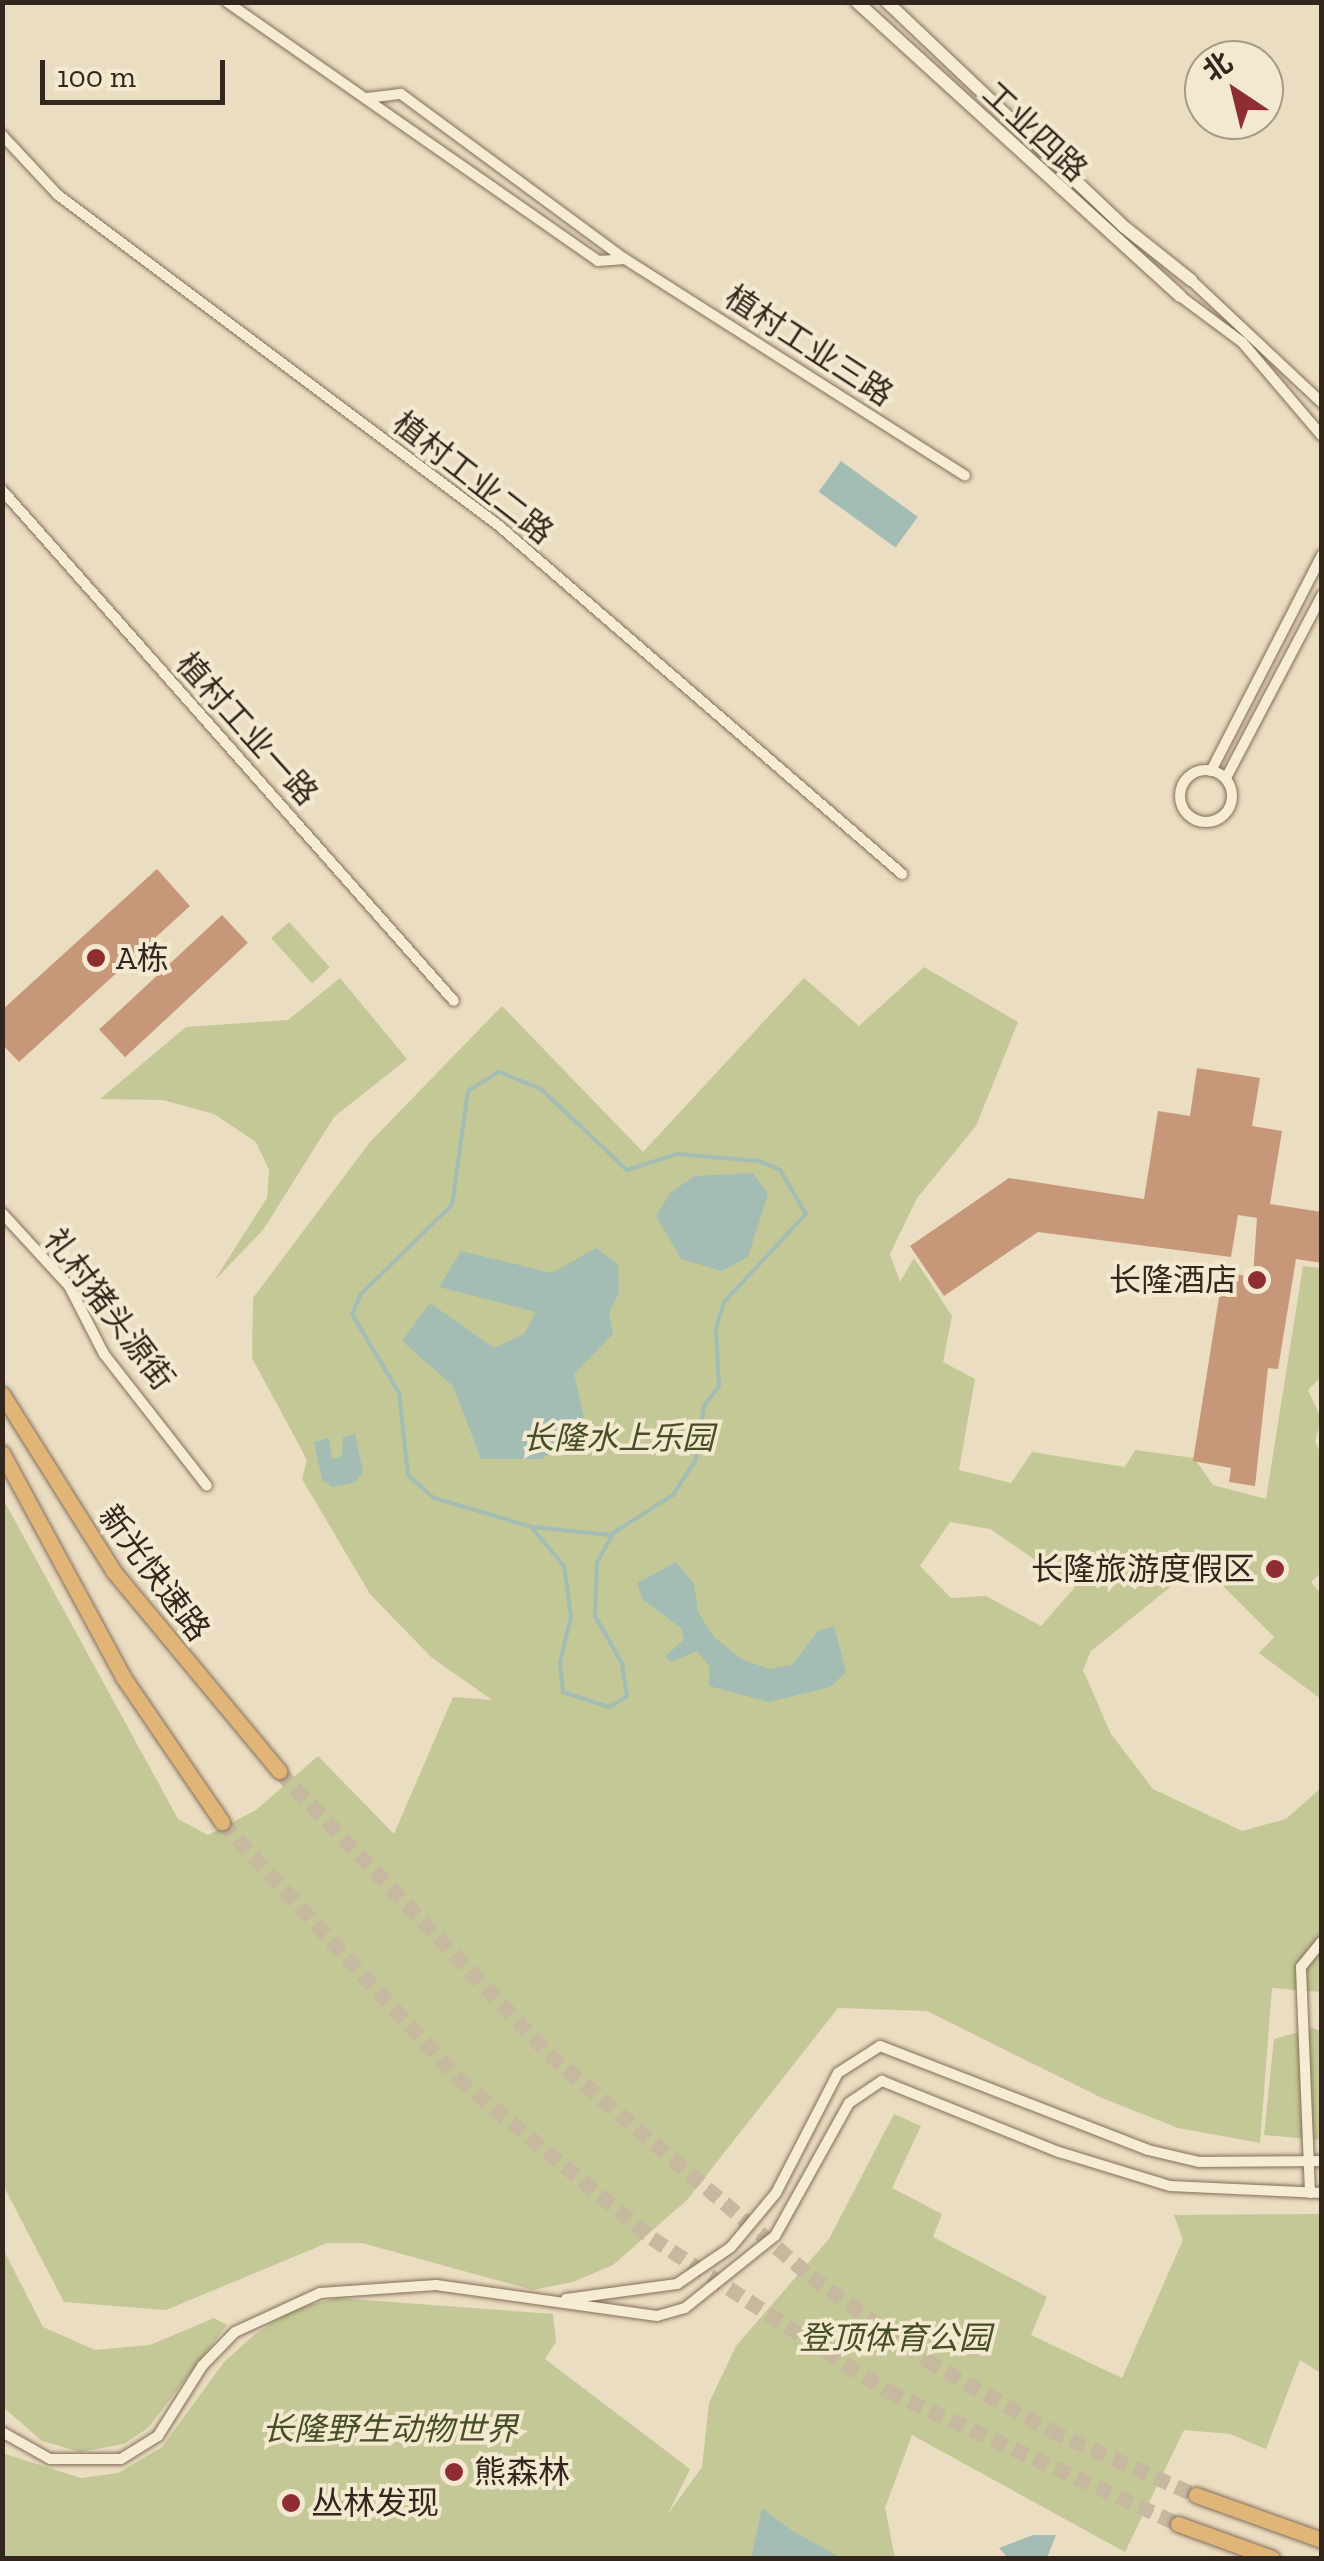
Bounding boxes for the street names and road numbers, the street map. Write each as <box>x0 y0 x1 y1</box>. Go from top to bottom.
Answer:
street label: 工业四路 <box>975 74 1095 190</box>
street label: 植村工业三路 <box>718 278 900 414</box>
street label: 植村工业二路 <box>386 404 560 552</box>
street label: 植村工业一路 <box>168 645 326 813</box>
street label: 礼村猪头源街 <box>36 1221 182 1397</box>
street label: 新光快速路 <box>91 1498 217 1648</box>

